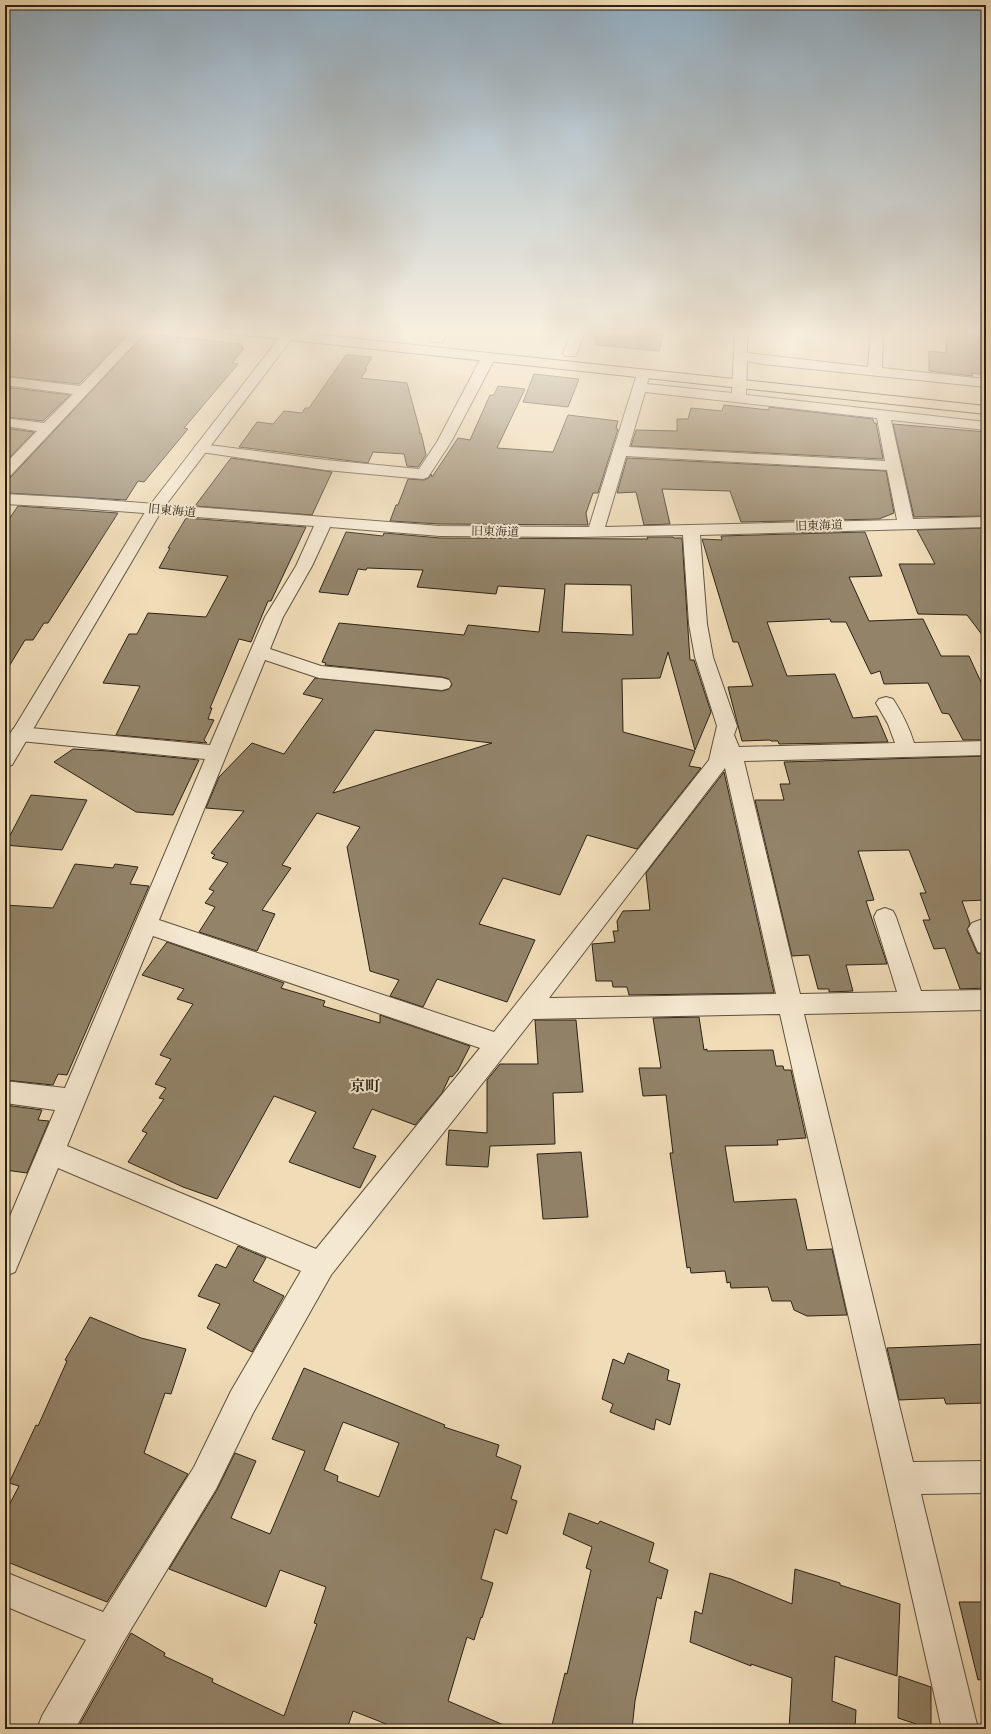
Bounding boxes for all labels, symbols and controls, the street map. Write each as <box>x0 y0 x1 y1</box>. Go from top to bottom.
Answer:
street label: 旧東海道 <box>147 501 197 521</box>
street label: 旧東海道 <box>795 518 843 534</box>
street label: 旧東海道 <box>471 524 519 540</box>
district label: 京町 <box>350 1077 380 1096</box>

